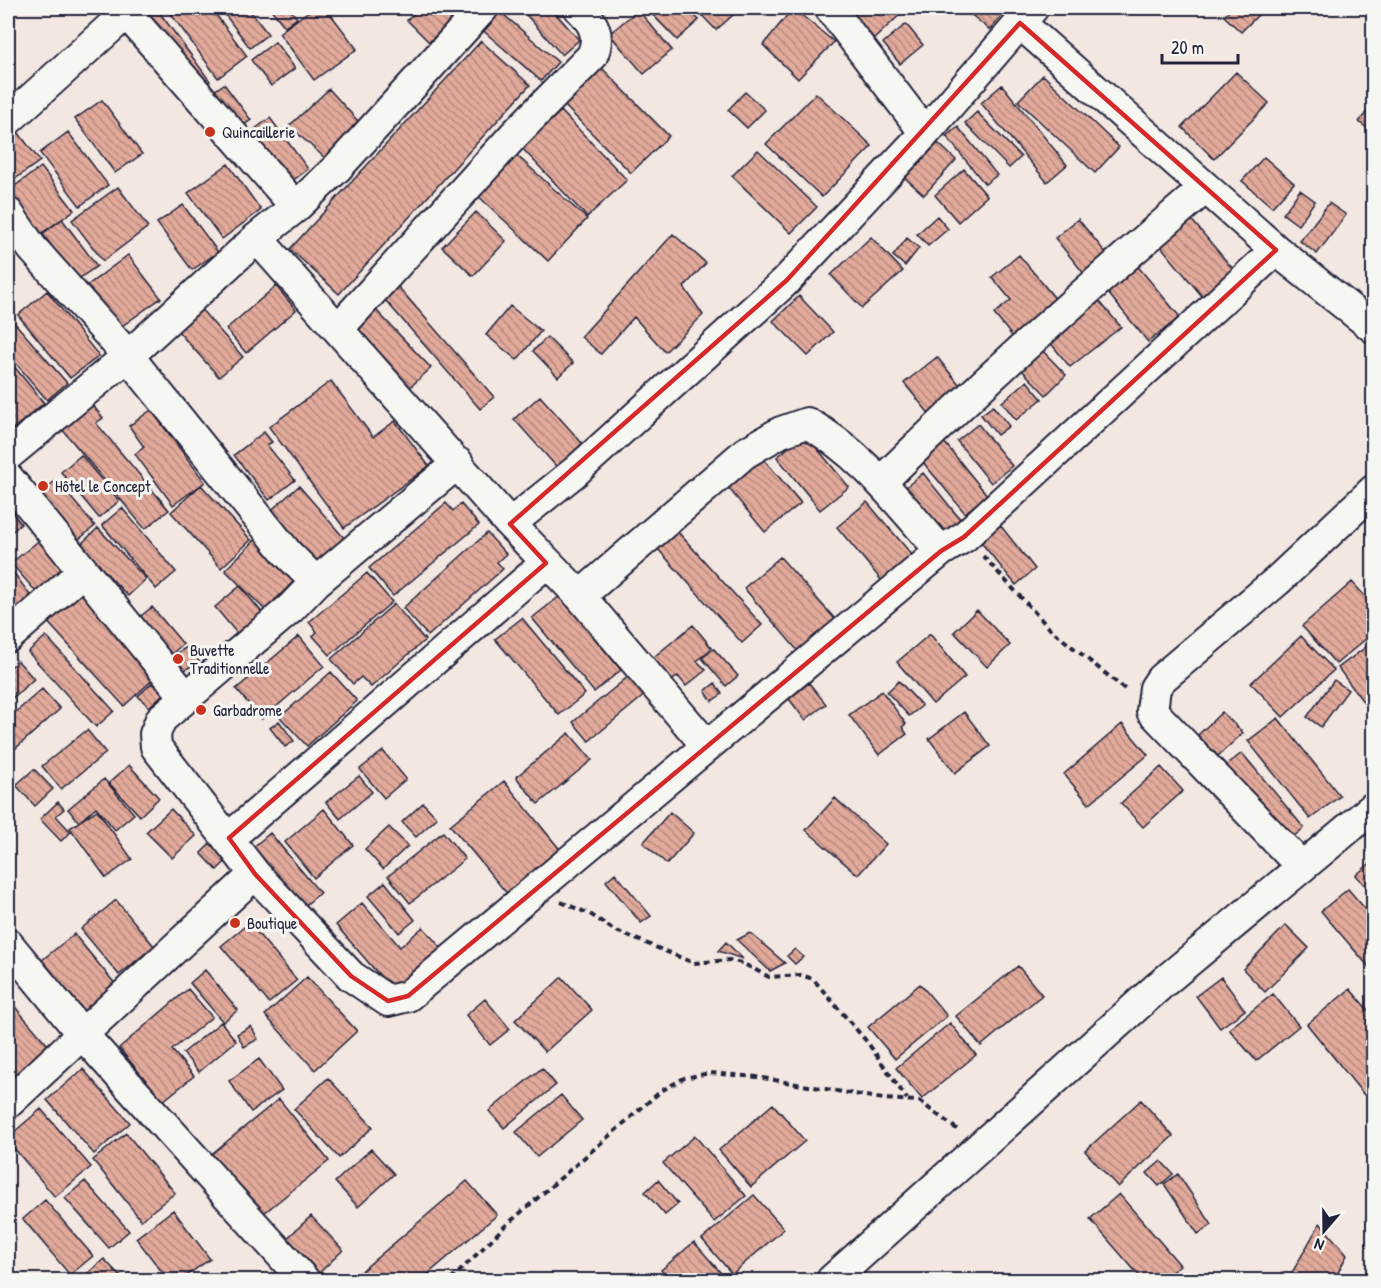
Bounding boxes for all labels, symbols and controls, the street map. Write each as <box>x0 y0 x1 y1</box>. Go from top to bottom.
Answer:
scale bar <box>1162 27 1238 65</box>
text: 20 m <box>1171 35 1204 60</box>
place label: Quincaillerie <box>222 121 296 143</box>
marker: Quincaillerie <box>203 125 217 139</box>
place label: Hôtel le Concept <box>55 475 151 497</box>
marker: Hôtel le Concept <box>36 479 50 493</box>
place label: Buvette Traditionnelle <box>190 639 270 679</box>
marker: Buvette Traditionnelle <box>171 652 185 666</box>
place label: Garbadrome <box>213 699 283 721</box>
marker: Garbadrome <box>194 703 208 717</box>
place label: Boutique <box>247 912 298 934</box>
marker: Boutique <box>228 916 242 930</box>
north arrow <box>1294 1201 1354 1261</box>
text: N <box>1311 1233 1327 1257</box>

